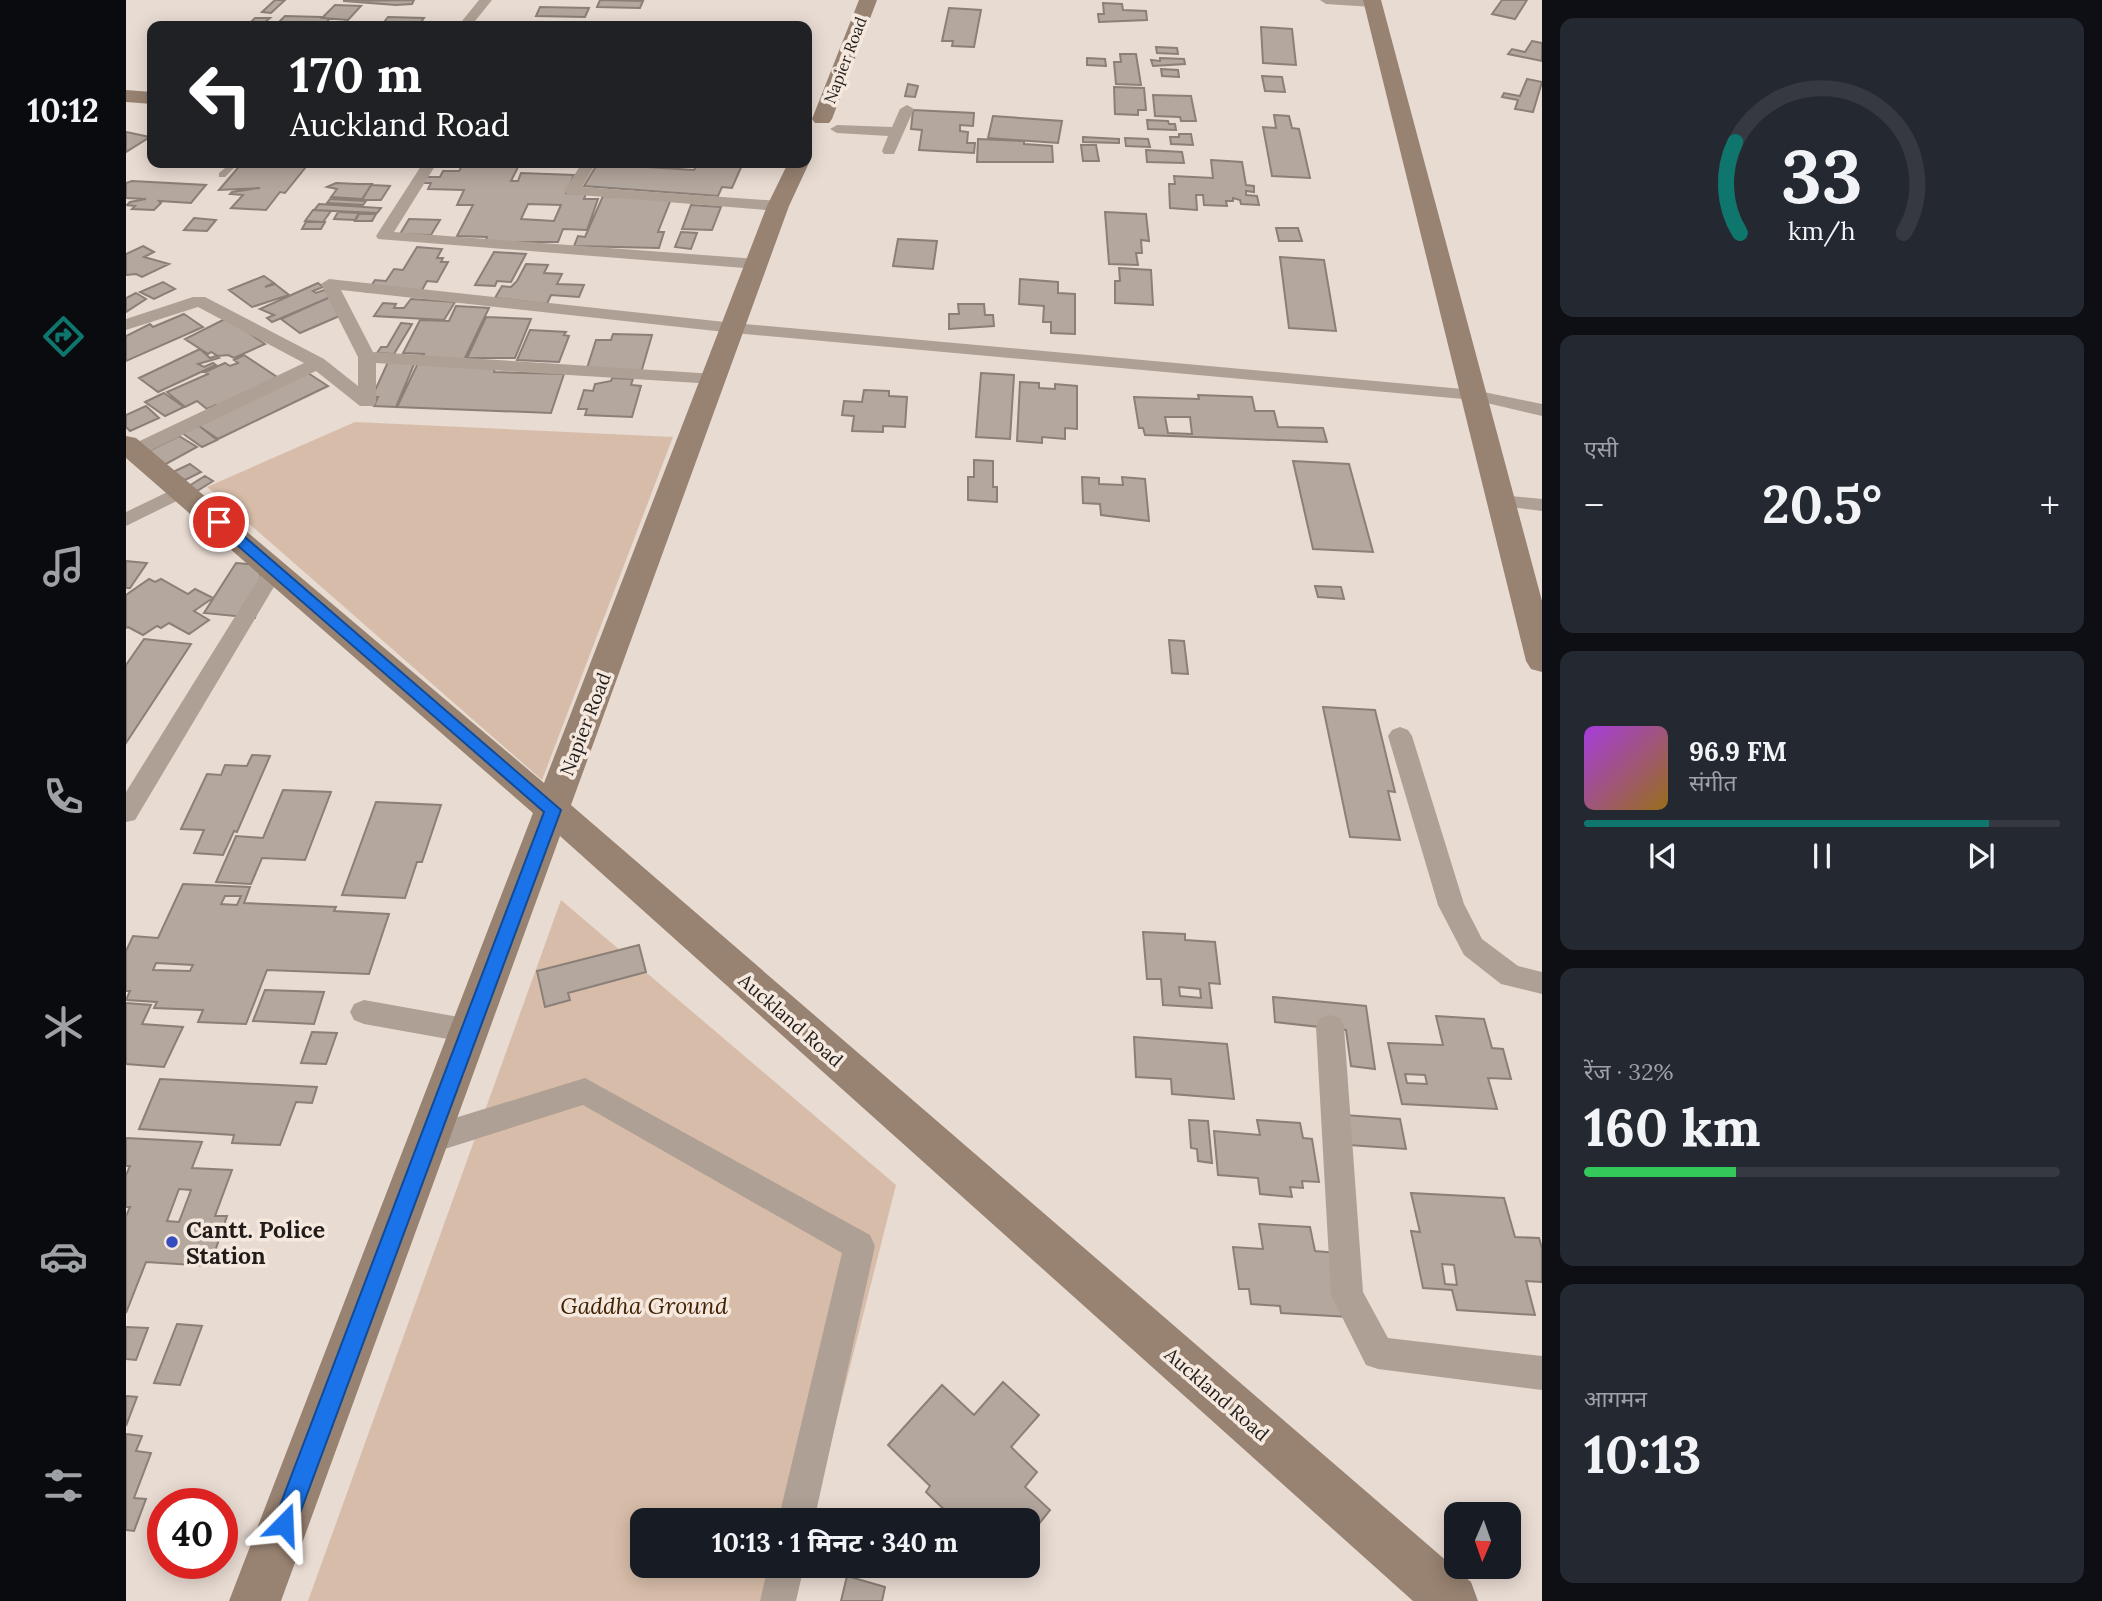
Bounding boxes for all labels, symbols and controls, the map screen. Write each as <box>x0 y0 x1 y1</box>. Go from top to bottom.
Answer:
street label: Napier Road <box>819 13 871 106</box>
text: 170 m <box>290 43 422 105</box>
icon: left <box>175 49 266 140</box>
text: 10:12 <box>27 90 99 131</box>
text: Auckland Road <box>290 104 510 145</box>
text: 33 <box>1781 131 1863 224</box>
text: km/h <box>1788 215 1856 247</box>
icon: directions <box>39 312 88 361</box>
text: एसी <box>1584 434 1618 463</box>
text: 20.5° <box>1762 471 1882 537</box>
text: − <box>1584 481 1604 529</box>
text: + <box>2040 481 2060 529</box>
pin <box>189 492 249 552</box>
icon: arrive <box>200 503 238 541</box>
icon: music <box>39 542 88 591</box>
street label: Napier Road <box>554 669 616 779</box>
text: 96.9 FM <box>1689 735 1787 768</box>
text: संगीत <box>1689 768 1737 797</box>
icon: phone <box>39 772 88 821</box>
icon: previous <box>1644 837 1682 875</box>
icon: pause <box>1803 837 1841 875</box>
icon: next <box>1962 837 2000 875</box>
street label: Auckland Road <box>733 967 848 1072</box>
icon: climate <box>39 1002 88 1051</box>
text: रेंज · 32% <box>1584 1057 1674 1086</box>
text: 160 km <box>1584 1094 1761 1160</box>
place label: Cantt. Police Station <box>186 1215 325 1270</box>
icon: car <box>39 1232 88 1281</box>
marker: Cantt. Police Station <box>164 1234 180 1250</box>
park label: Gaddha Ground <box>560 1291 728 1320</box>
street label: Auckland Road <box>1159 1341 1274 1446</box>
text: आगमन <box>1584 1384 1647 1413</box>
text: 10:13 <box>1584 1421 1701 1487</box>
icon: filters <box>39 1461 88 1510</box>
position arrow <box>247 1487 321 1561</box>
speed limit sign: 40 <box>147 1488 238 1579</box>
north arrow <box>1444 1502 1521 1578</box>
map controls <box>1444 1502 1521 1579</box>
text: 10:13 · 1 मिनट · 340 m <box>712 1526 958 1559</box>

